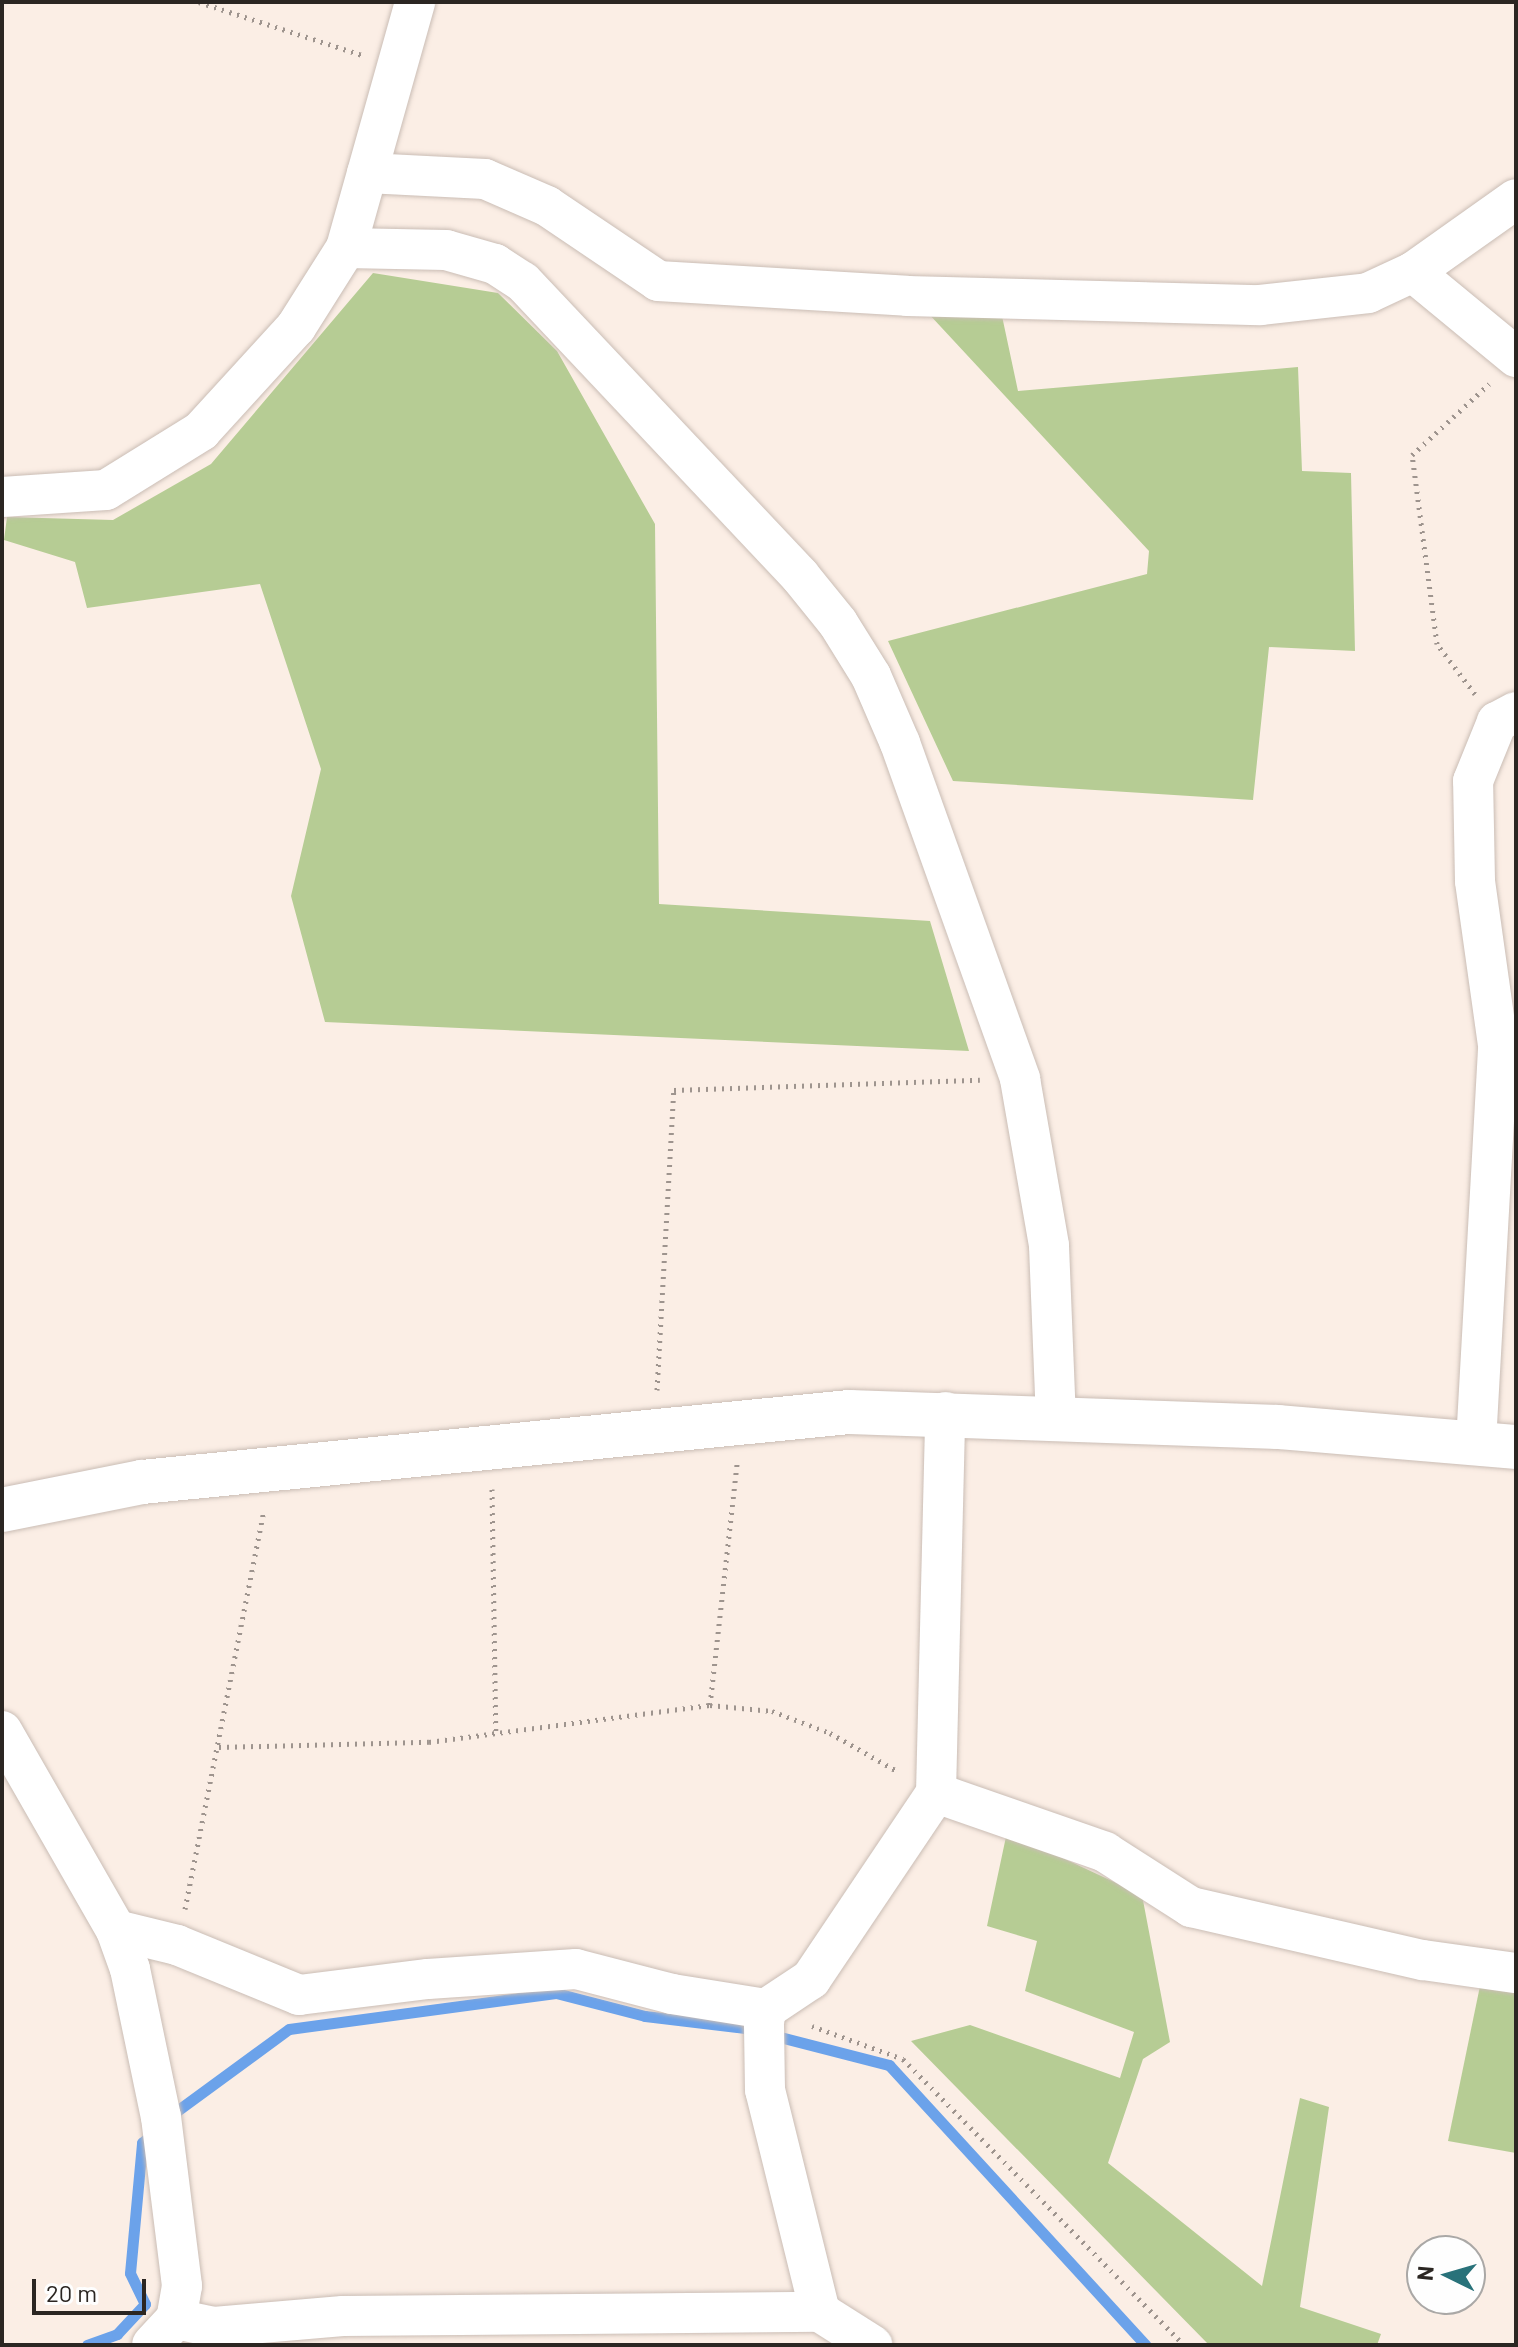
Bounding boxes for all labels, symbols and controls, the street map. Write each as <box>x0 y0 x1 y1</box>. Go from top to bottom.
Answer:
north arrow <box>1406 2235 1486 2315</box>
scale bar <box>36 2263 150 2313</box>
text: N <box>1410 2265 1438 2282</box>
text: 20 m <box>46 2278 97 2307</box>

